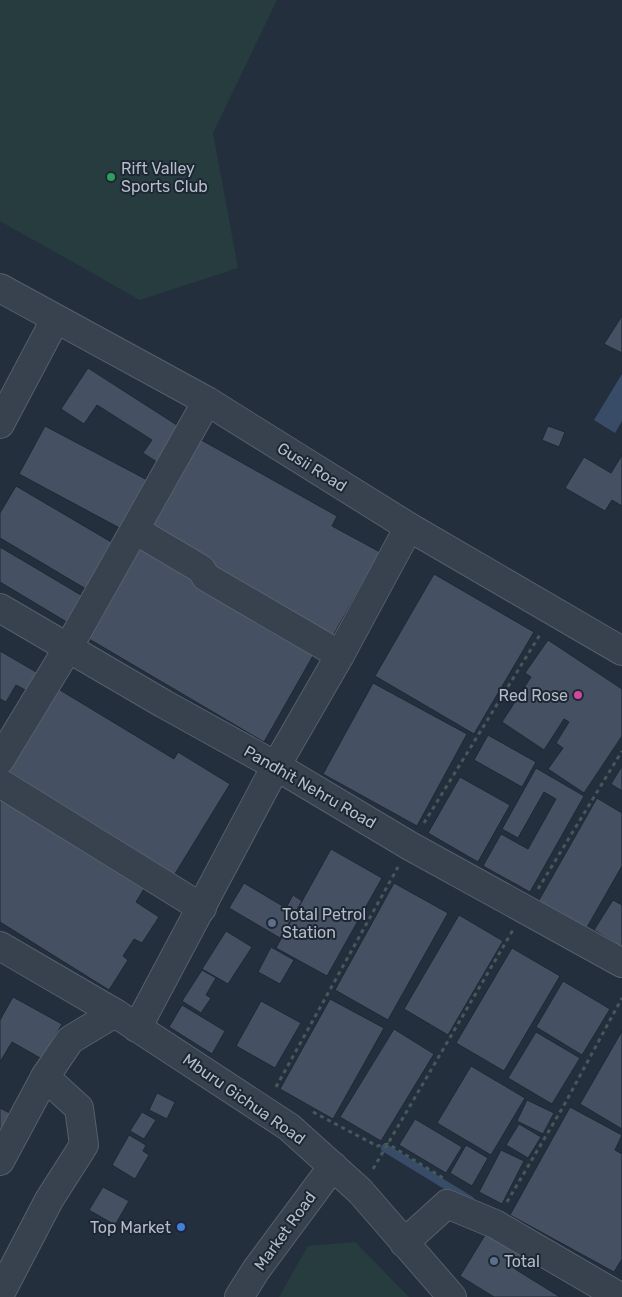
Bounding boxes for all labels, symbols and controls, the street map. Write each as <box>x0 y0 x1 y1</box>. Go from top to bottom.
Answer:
place label: Rift Valley Sports Club <box>121 159 208 196</box>
marker: Rift Valley Sports Club <box>105 171 117 183</box>
street label: Gusii Road <box>274 438 350 496</box>
place label: Red Rose <box>499 686 568 705</box>
marker: Red Rose <box>572 689 584 701</box>
street label: Pandhit Nehru Road <box>241 741 379 833</box>
place label: Total Petrol Station <box>282 905 366 942</box>
marker: Total Petrol Station <box>266 917 278 929</box>
street label: Mburu Gichua Road <box>179 1050 309 1148</box>
street label: Market Road <box>250 1188 320 1274</box>
place label: Top Market <box>90 1218 171 1237</box>
marker: Top Market <box>175 1221 187 1233</box>
place label: Total <box>504 1252 540 1271</box>
marker: Total <box>488 1255 500 1267</box>

